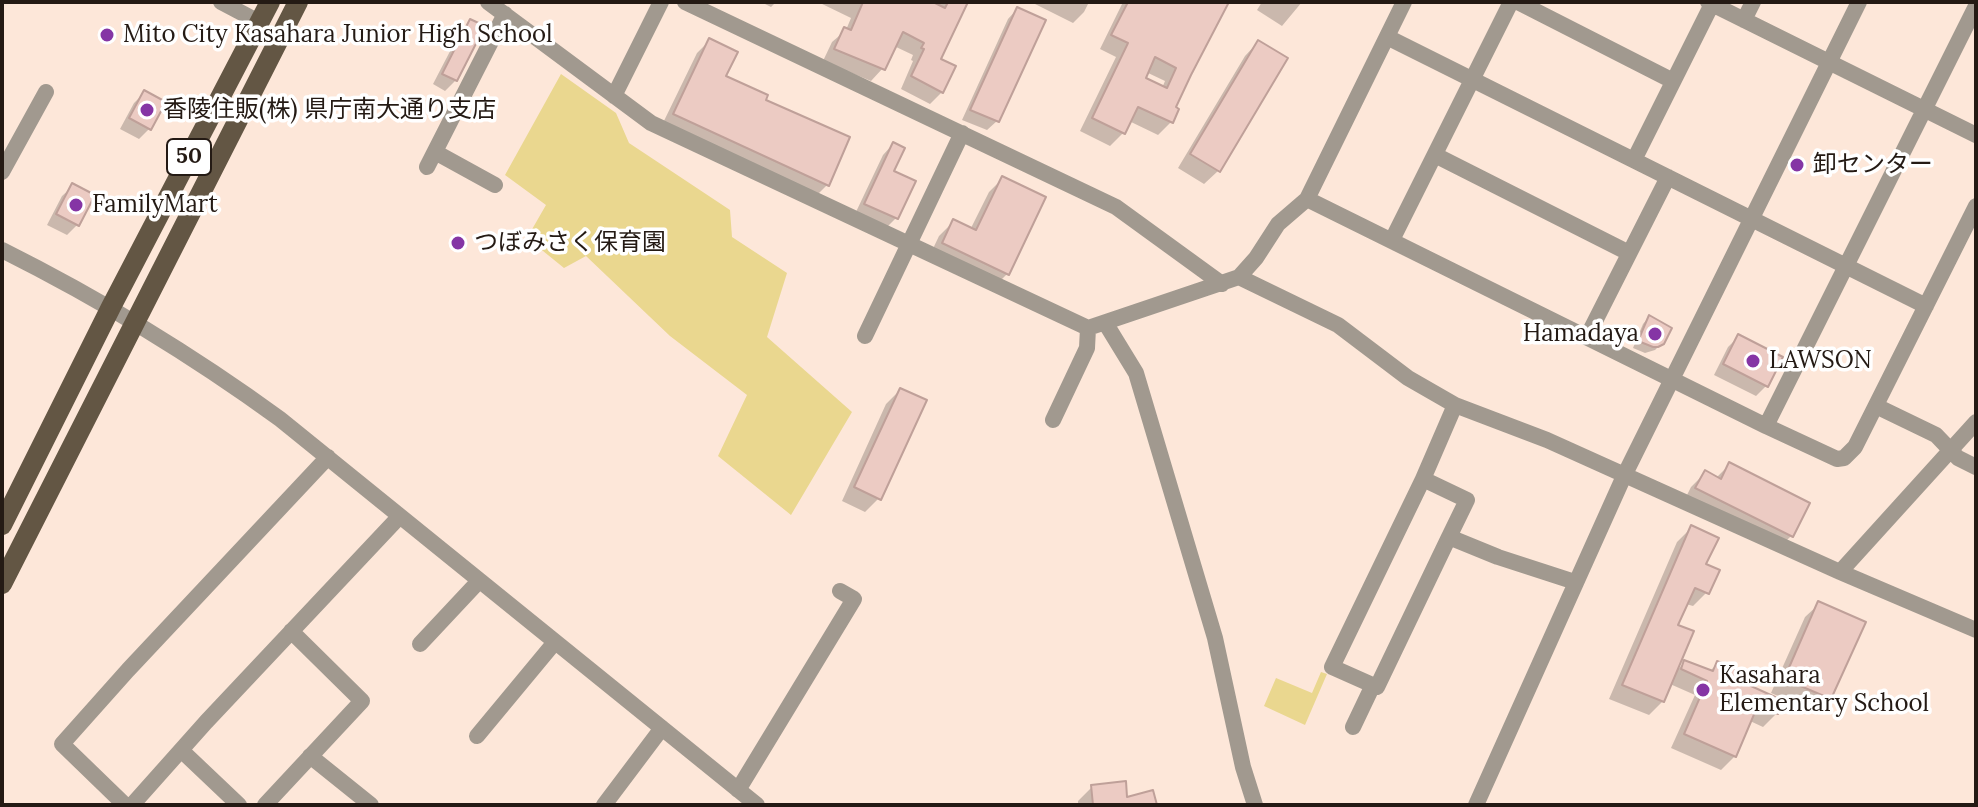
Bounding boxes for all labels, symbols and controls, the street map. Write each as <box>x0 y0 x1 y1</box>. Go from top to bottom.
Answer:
place label: Mito City Kasahara Junior High School <box>123 21 553 49</box>
marker: Mito City Kasahara Junior High School <box>98 26 116 44</box>
place label: 香陵住販(株) 県庁南大通り支店 <box>163 96 496 124</box>
marker: 香陵住販(株) 県庁南大通り支店 <box>138 101 156 119</box>
road number: 50 <box>167 139 211 175</box>
place label: 卸センター <box>1813 151 1933 179</box>
marker: 卸センター <box>1788 156 1806 174</box>
place label: FamilyMart <box>92 191 218 219</box>
marker: FamilyMart <box>67 196 85 214</box>
place label: つぼみさく保育園 <box>474 229 666 257</box>
marker: つぼみさく保育園 <box>449 234 467 252</box>
place label: Hamadaya <box>1523 320 1639 348</box>
marker: Hamadaya <box>1646 325 1664 343</box>
place label: LAWSON <box>1769 347 1872 375</box>
marker: LAWSON <box>1744 352 1762 370</box>
place label: Kasahara Elementary School <box>1719 662 1929 718</box>
marker: Kasahara Elementary School <box>1694 681 1712 699</box>

